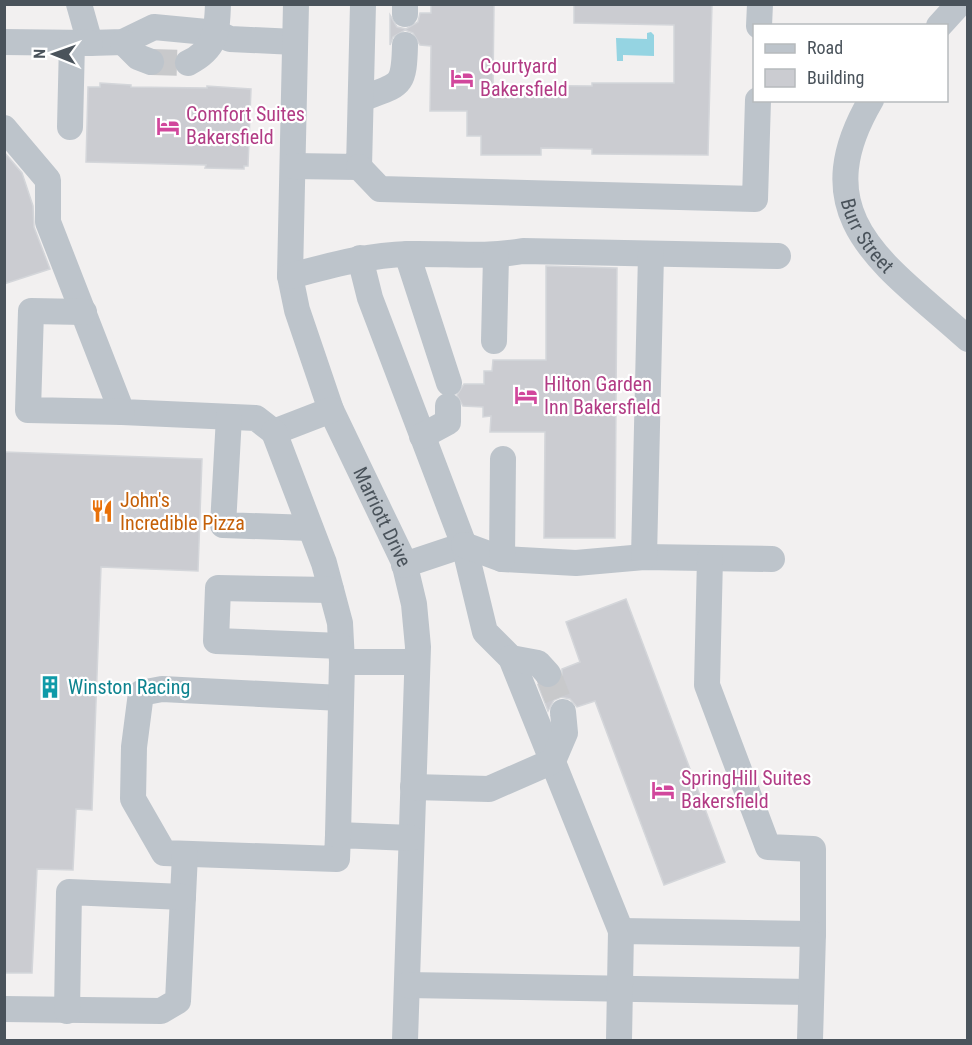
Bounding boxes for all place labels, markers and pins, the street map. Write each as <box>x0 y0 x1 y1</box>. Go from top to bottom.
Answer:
place label: Courtyard Bakersfield <box>480 54 568 101</box>
hotel icon: Courtyard Bakersfield <box>449 65 475 91</box>
place label: Comfort Suites Bakersfield <box>186 102 305 149</box>
hotel icon: Comfort Suites Bakersfield <box>155 113 181 139</box>
place label: Hilton Garden Inn Bakersfield <box>544 372 661 419</box>
hotel icon: Hilton Garden Inn Bakersfield <box>513 382 539 408</box>
place label: John's Incredible Pizza <box>120 488 245 535</box>
restaurant icon: John's Incredible Pizza <box>89 498 115 524</box>
building icon: Winston Racing <box>37 674 63 700</box>
place label: Winston Racing <box>68 675 190 699</box>
place label: SpringHill Suites Bakersfield <box>681 766 811 813</box>
hotel icon: SpringHill Suites Bakersfield <box>650 777 676 803</box>

